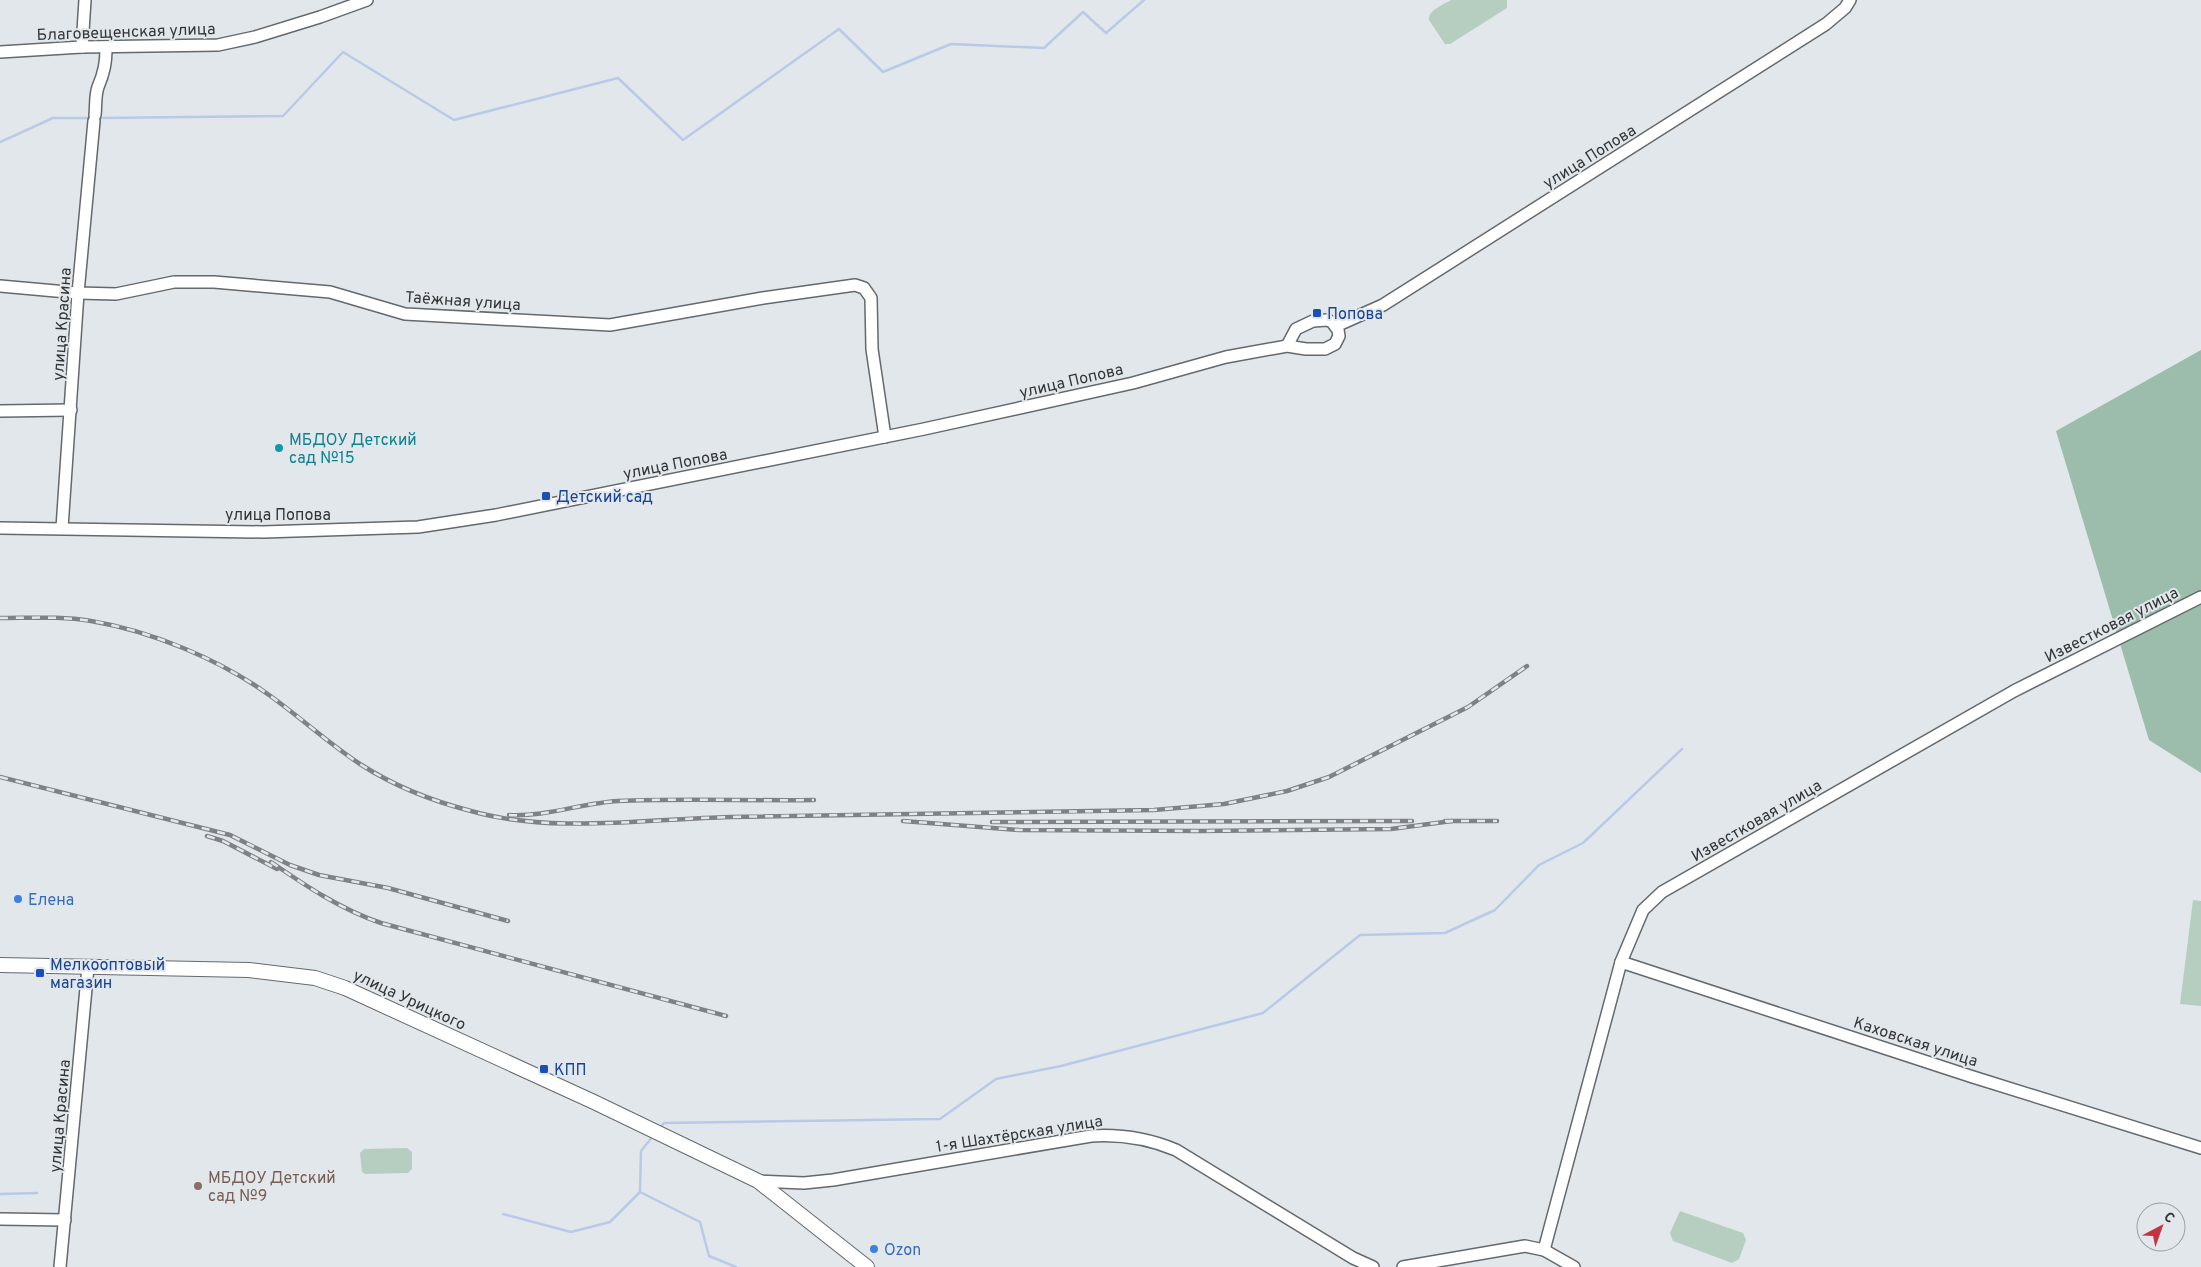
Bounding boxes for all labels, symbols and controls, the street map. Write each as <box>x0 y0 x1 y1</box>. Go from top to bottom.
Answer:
street label: Благовещенская улица <box>36 20 216 46</box>
street label: улица Попова <box>1540 121 1640 194</box>
street label: улица Красина <box>49 267 77 381</box>
street label: Таёжная улица <box>404 288 521 316</box>
place label: Попова <box>1327 305 1383 325</box>
marker: Попова <box>1311 307 1323 319</box>
street label: улица Попова <box>1018 360 1125 404</box>
place label: МБДОУ Детский сад №15 <box>289 431 417 469</box>
marker: МБДОУ Детский сад №15 <box>273 442 285 454</box>
street label: улица Попова <box>622 445 729 485</box>
place label: Детский сад <box>556 488 653 508</box>
marker: Детский сад <box>540 490 552 502</box>
street label: улица Попова <box>225 506 331 526</box>
street label: Известковая улица <box>2042 583 2182 668</box>
street label: Известковая улица <box>1688 776 1826 867</box>
place label: Елена <box>28 891 74 911</box>
marker: Елена <box>12 893 24 905</box>
place label: Мелкооптовый магазин <box>50 956 165 994</box>
street label: улица Урицкого <box>350 966 469 1036</box>
marker: Мелкооптовый магазин <box>34 967 46 979</box>
street label: Каховская улица <box>1851 1013 1980 1072</box>
street label: улица Красина <box>46 1059 76 1174</box>
place label: КПП <box>554 1061 587 1081</box>
marker: КПП <box>538 1063 550 1075</box>
street label: 1-я Шахтёрская улица <box>934 1112 1104 1158</box>
place label: МБДОУ Детский сад №9 <box>208 1169 336 1207</box>
marker: МБДОУ Детский сад №9 <box>192 1180 204 1192</box>
north arrow <box>2136 1202 2186 1252</box>
text: С <box>2160 1209 2178 1228</box>
place label: Ozon <box>884 1241 921 1261</box>
marker: Ozon <box>868 1243 880 1255</box>

